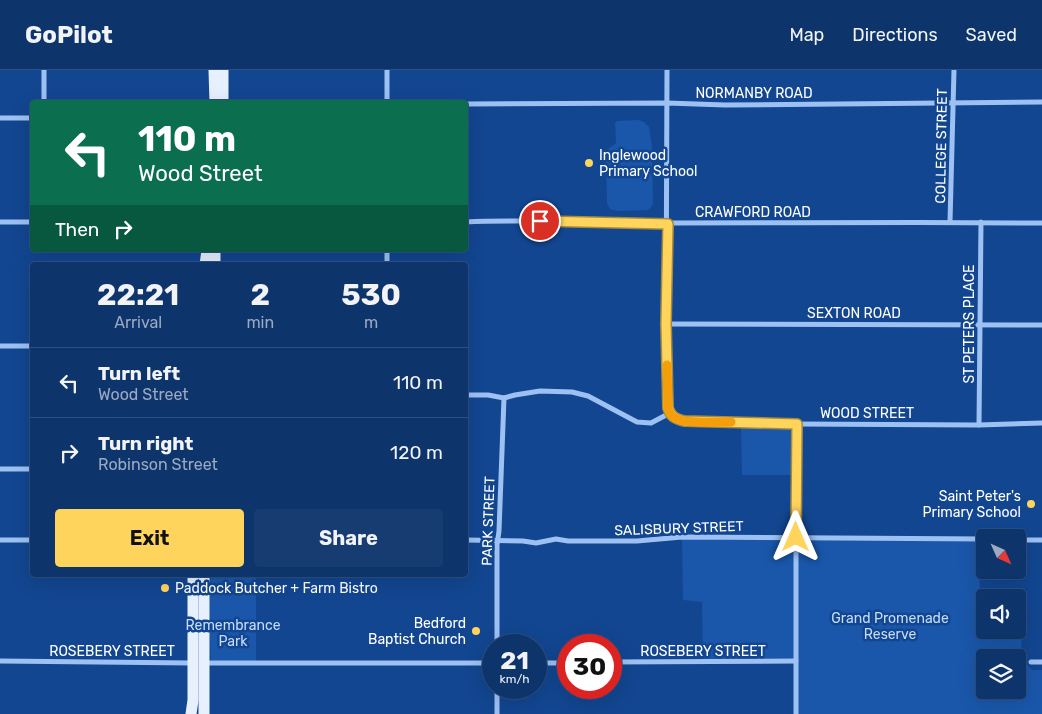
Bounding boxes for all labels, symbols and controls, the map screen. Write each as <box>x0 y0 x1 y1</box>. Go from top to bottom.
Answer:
text: GoPilot <box>25 21 113 49</box>
text: Map <box>789 24 824 46</box>
text: Directions <box>852 24 938 46</box>
text: Saved <box>966 24 1017 46</box>
street label: NORMANBY ROAD <box>695 85 813 102</box>
street label: COLLEGE STREET <box>932 88 951 204</box>
text: 110 m <box>138 118 236 160</box>
icon: left <box>55 120 120 185</box>
place label: Inglewood Primary School <box>599 147 697 180</box>
marker: Inglewood Primary School <box>583 157 595 169</box>
text: Wood Street <box>138 160 263 187</box>
pin <box>519 200 561 242</box>
street label: CRAWFORD ROAD <box>695 204 811 221</box>
icon: arrive <box>526 207 554 235</box>
icon: right <box>109 215 137 243</box>
text: Then <box>55 218 99 241</box>
street label: ST PETERS PLACE <box>961 264 978 384</box>
text: 22:21 <box>97 277 179 313</box>
text: 2 <box>251 277 270 313</box>
text: 530 <box>341 277 401 313</box>
street label: SEXTON ROAD <box>807 305 901 322</box>
text: Arrival <box>114 313 162 332</box>
text: min <box>246 313 274 332</box>
text: m <box>364 313 378 332</box>
text: Turn left <box>98 362 180 385</box>
icon: left <box>55 369 83 397</box>
text: 110 m <box>393 371 443 394</box>
text: Wood Street <box>98 385 189 404</box>
street label: WOOD STREET <box>820 405 914 422</box>
text: Turn right <box>98 432 193 455</box>
icon: right <box>55 439 83 467</box>
text: 120 m <box>390 441 443 464</box>
text: Robinson Street <box>98 455 218 474</box>
street label: PARK STREET <box>478 476 499 566</box>
place label: Saint Peter's Primary School <box>923 488 1021 521</box>
marker: Saint Peter's Primary School <box>1025 498 1037 510</box>
button: Exit <box>55 509 244 567</box>
button: Share <box>254 509 443 567</box>
position arrow <box>769 510 821 562</box>
street label: SALISBURY STREET <box>614 518 744 539</box>
north arrow <box>976 529 1026 579</box>
map controls <box>976 529 1026 699</box>
place label: Paddock Butcher + Farm Bistro <box>175 580 378 597</box>
marker: Paddock Butcher + Farm Bistro <box>159 582 171 594</box>
button: sound <box>976 589 1026 639</box>
park label: Grand Promenade Reserve <box>831 610 949 643</box>
place label: Bedford Baptist Church <box>368 615 466 648</box>
park label: Remembrance Park <box>186 617 281 650</box>
marker: Bedford Baptist Church <box>470 625 482 637</box>
speed limit sign: 30 <box>557 634 622 699</box>
street label: ROSEBERY STREET <box>49 643 175 660</box>
street label: ROSEBERY STREET <box>640 643 766 660</box>
text: 21 <box>500 646 529 675</box>
button: layers <box>976 649 1026 699</box>
text: km/h <box>500 672 529 686</box>

